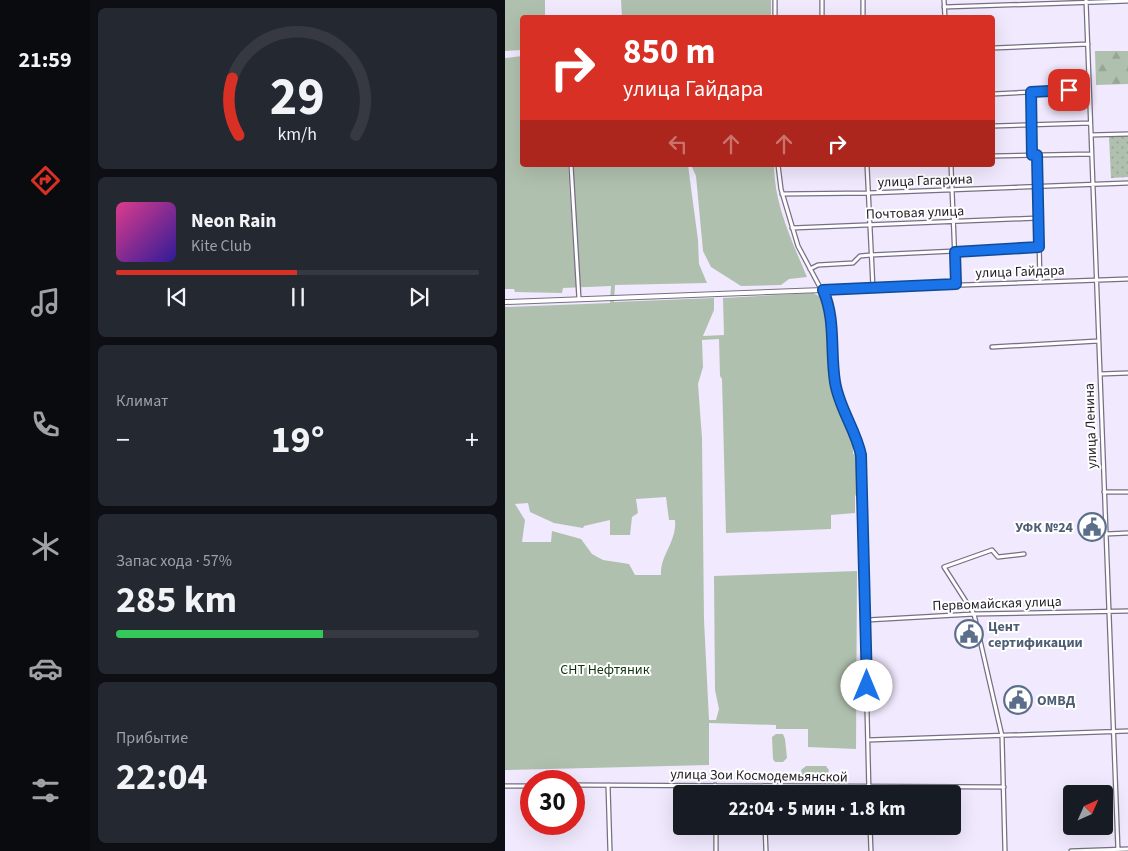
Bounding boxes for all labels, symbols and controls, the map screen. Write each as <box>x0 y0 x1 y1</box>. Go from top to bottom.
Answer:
text: 850 m <box>623 27 715 77</box>
icon: right <box>540 35 605 100</box>
text: 21:59 <box>18 44 72 76</box>
text: 29 <box>270 61 325 135</box>
pin <box>1048 69 1090 111</box>
text: улица Гайдара <box>623 73 763 105</box>
icon: arrive <box>1055 76 1083 104</box>
text: km/h <box>278 122 317 147</box>
icon: left <box>664 130 692 158</box>
icon: ahead <box>717 130 745 158</box>
icon: ahead <box>770 130 798 158</box>
icon: right <box>823 130 851 158</box>
icon: directions <box>28 163 63 198</box>
street label: улица Гагарина <box>877 169 973 193</box>
street label: Почтовая улица <box>865 201 965 225</box>
text: Neon Rain <box>191 208 276 235</box>
text: Kite Club <box>191 235 251 257</box>
street label: улица Гайдара <box>975 260 1065 284</box>
icon: previous <box>163 283 191 311</box>
icon: pause <box>284 283 312 311</box>
icon: next <box>405 283 433 311</box>
icon: music <box>28 285 63 320</box>
street label: улица Ленина <box>1080 383 1102 469</box>
text: Климат <box>116 390 168 412</box>
icon: phone <box>28 407 63 442</box>
text: 19° <box>271 413 325 467</box>
text: − <box>116 420 130 460</box>
text: + <box>465 420 479 460</box>
public building icon: УФК №24 <box>1077 512 1107 542</box>
place label: УФК №24 <box>1015 518 1074 538</box>
icon: climate <box>28 529 63 564</box>
text: Запас хода · 57% <box>116 550 232 572</box>
text: 285 km <box>116 573 237 627</box>
street label: Первомайская улица <box>932 592 1062 616</box>
place label: Цент сертификации <box>988 617 1083 653</box>
public building icon: Цент сертификации <box>954 619 984 649</box>
icon: car <box>28 651 63 686</box>
position arrow <box>840 659 892 711</box>
park label: СНТ Нефтяник <box>560 660 650 680</box>
public building icon: ОМВД <box>1003 685 1033 715</box>
place label: ОМВД <box>1037 691 1076 711</box>
text: Прибытие <box>116 727 188 749</box>
text: 22:04 <box>116 750 208 804</box>
street label: улица Зои Космодемьянской <box>670 764 848 788</box>
speed limit sign: 30 <box>520 770 585 835</box>
icon: filters <box>28 773 63 808</box>
north arrow <box>1063 785 1113 835</box>
map controls <box>1063 785 1113 835</box>
text: 22:04 · 5 мин · 1.8 km <box>728 796 906 823</box>

